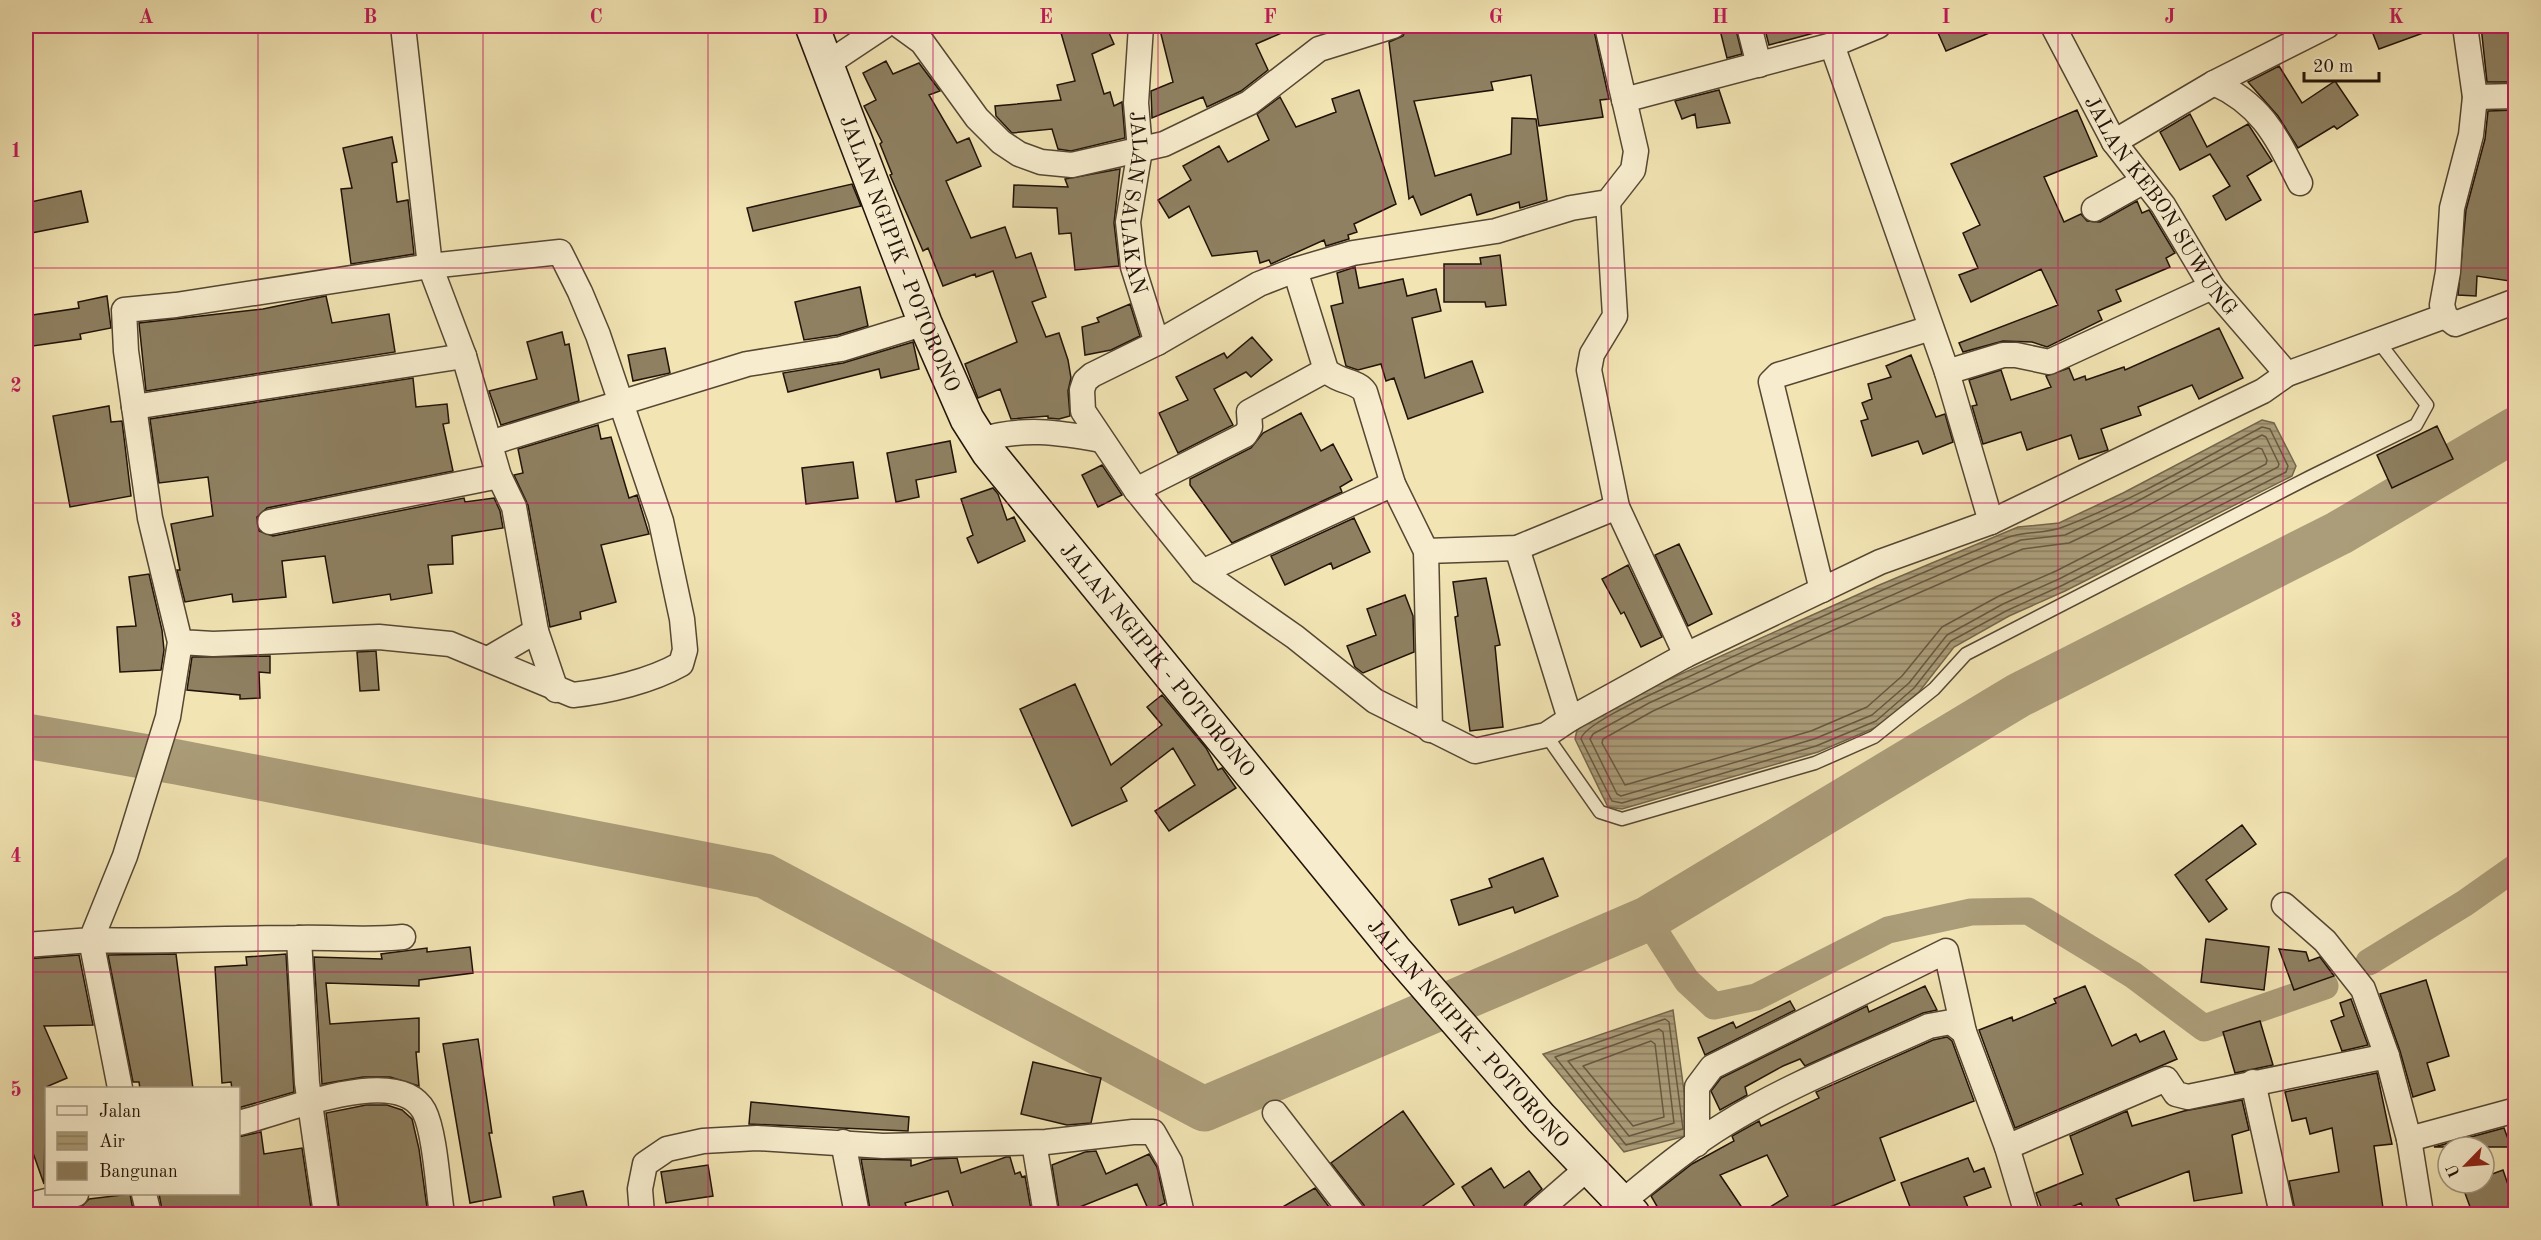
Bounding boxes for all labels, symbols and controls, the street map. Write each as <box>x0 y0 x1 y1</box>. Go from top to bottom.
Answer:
text: A <box>138 8 154 28</box>
text: B <box>363 8 377 28</box>
text: C <box>589 8 603 28</box>
text: D <box>812 8 828 28</box>
text: E <box>1039 8 1053 28</box>
text: F <box>1263 8 1277 28</box>
text: G <box>1489 8 1503 28</box>
text: H <box>1712 8 1728 28</box>
text: I <box>1942 8 1950 28</box>
text: J <box>2165 8 2176 28</box>
text: K <box>2388 8 2404 28</box>
scale bar <box>2304 45 2379 83</box>
text: 20 m <box>2313 58 2353 76</box>
street label: JALAN KEBON SUWUNG <box>2080 93 2240 320</box>
street label: JALAN SALAKAN <box>1116 111 1150 297</box>
street label: JALAN NGIPIK - POTORONO <box>835 113 963 395</box>
text: 1 <box>10 142 22 162</box>
text: 2 <box>10 377 22 397</box>
street label: JALAN NGIPIK - POTORONO <box>1055 540 1258 782</box>
text: 3 <box>10 612 22 632</box>
text: 4 <box>10 847 22 867</box>
street label: JALAN NGIPIK - POTORONO <box>1363 916 1573 1152</box>
text: 5 <box>10 1080 22 1101</box>
legend <box>45 1087 240 1195</box>
text: Jalan <box>99 1103 141 1121</box>
text: Air <box>99 1133 126 1151</box>
north arrow <box>2436 1135 2496 1195</box>
text: U <box>2444 1161 2464 1180</box>
text: Bangunan <box>99 1163 178 1181</box>

